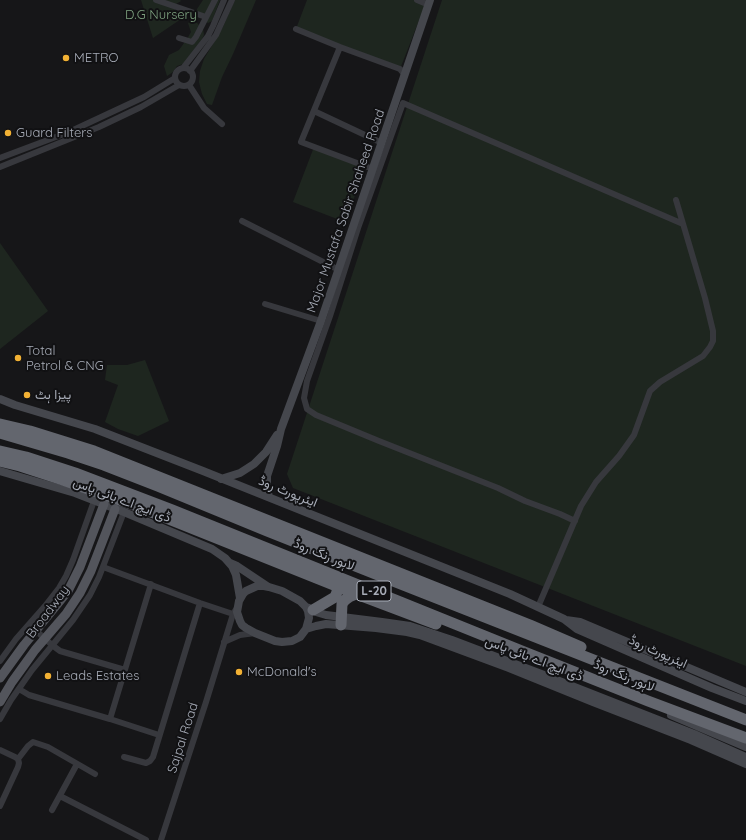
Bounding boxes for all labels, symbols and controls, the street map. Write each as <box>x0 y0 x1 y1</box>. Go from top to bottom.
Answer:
park label: D.G Nursery <box>125 7 197 23</box>
place label: METRO <box>74 50 119 66</box>
marker: METRO <box>61 53 71 63</box>
street label: Major Mustafa Sabir Shaheed Road <box>304 107 388 315</box>
place label: Guard Filters <box>16 125 92 141</box>
marker: Guard Filters <box>3 128 13 138</box>
place label: Total Petrol & CNG <box>26 343 104 374</box>
marker: Total Petrol & CNG <box>13 353 23 363</box>
place label: پیزا ہٹ <box>35 387 71 403</box>
marker: پیزا ہٹ <box>22 390 32 400</box>
street label: ایئرپورٹ روڈ <box>256 473 320 511</box>
street label: ڈی ایچ اے بائی پاس <box>71 474 173 526</box>
street label: لاہور رنگ روڈ <box>291 536 357 574</box>
road number: L-20 <box>357 581 391 601</box>
street label: Broadway <box>23 583 73 641</box>
street label: ایئرپورٹ روڈ <box>627 632 689 672</box>
street label: ڈی ایچ اے بائی پاس <box>483 633 585 685</box>
street label: لاہور رنگ روڈ <box>591 657 657 695</box>
place label: McDonald's <box>247 664 317 680</box>
marker: McDonald's <box>234 667 244 677</box>
place label: Leads Estates <box>56 668 139 684</box>
marker: Leads Estates <box>43 671 53 681</box>
street label: Sajpal Road <box>164 701 202 775</box>

